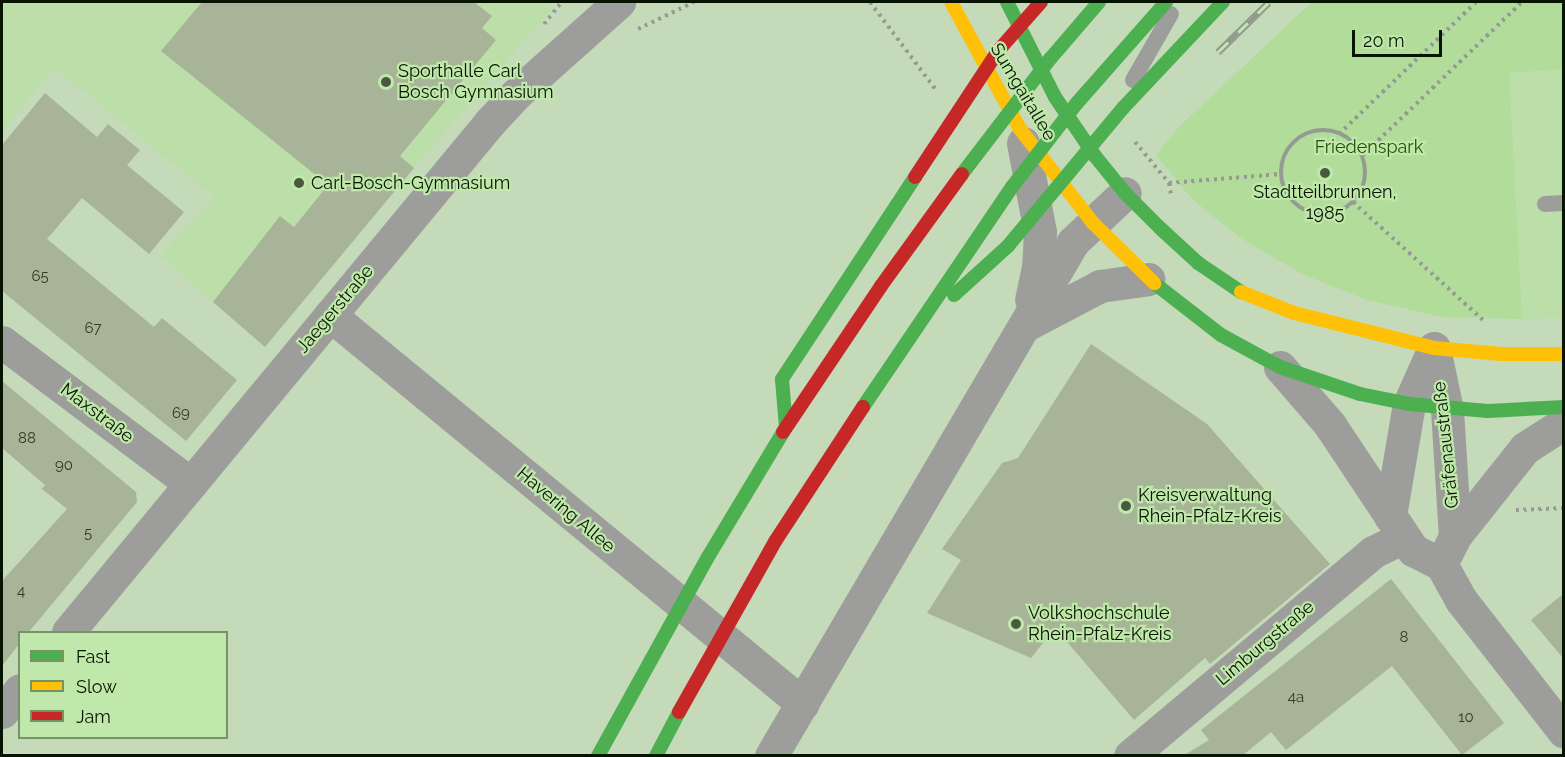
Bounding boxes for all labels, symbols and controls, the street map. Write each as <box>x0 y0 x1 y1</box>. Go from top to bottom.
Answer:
scale bar <box>1355 18 1445 56</box>
text: 20 m <box>1363 30 1405 51</box>
street label: Sumgaitallee <box>985 39 1061 145</box>
place label: Sporthalle Carl Bosch Gymnasium <box>398 61 554 104</box>
marker: Sporthalle Carl Bosch Gymnasium <box>379 75 393 89</box>
park label: Friedenspark <box>1315 136 1423 158</box>
marker: Stadtteilbrunnen, 1985 <box>1318 166 1332 180</box>
place label: Carl-Bosch-Gymnasium <box>311 172 510 194</box>
marker: Carl-Bosch-Gymnasium <box>292 176 306 190</box>
place label: Stadtteilbrunnen, 1985 <box>1253 182 1397 224</box>
street label: Jaegerstraße <box>292 261 378 357</box>
house number: 65 <box>31 268 49 286</box>
house number: 67 <box>84 320 102 338</box>
street label: Maxstraße <box>56 379 138 447</box>
street label: Gräfenaustraße <box>1429 381 1463 509</box>
house number: 69 <box>172 405 190 423</box>
house number: 88 <box>18 430 36 448</box>
house number: 90 <box>55 457 73 475</box>
street label: Havering Allee <box>512 462 620 558</box>
place label: Kreisverwaltung Rhein-Pfalz-Kreis <box>1138 485 1281 528</box>
marker: Kreisverwaltung Rhein-Pfalz-Kreis <box>1119 499 1133 513</box>
house number: 5 <box>84 525 92 543</box>
house number: 4 <box>17 583 25 601</box>
street label: Limburgstraße <box>1212 596 1318 690</box>
place label: Volkshochschule Rhein-Pfalz-Kreis <box>1028 603 1171 646</box>
marker: Volkshochschule Rhein-Pfalz-Kreis <box>1009 617 1023 631</box>
house number: 8 <box>1400 629 1408 647</box>
legend <box>18 631 228 739</box>
text: Fast <box>76 646 110 667</box>
text: Slow <box>76 676 117 697</box>
house number: 4a <box>1288 689 1304 707</box>
text: Jam <box>76 706 111 727</box>
house number: 10 <box>1458 709 1474 727</box>

